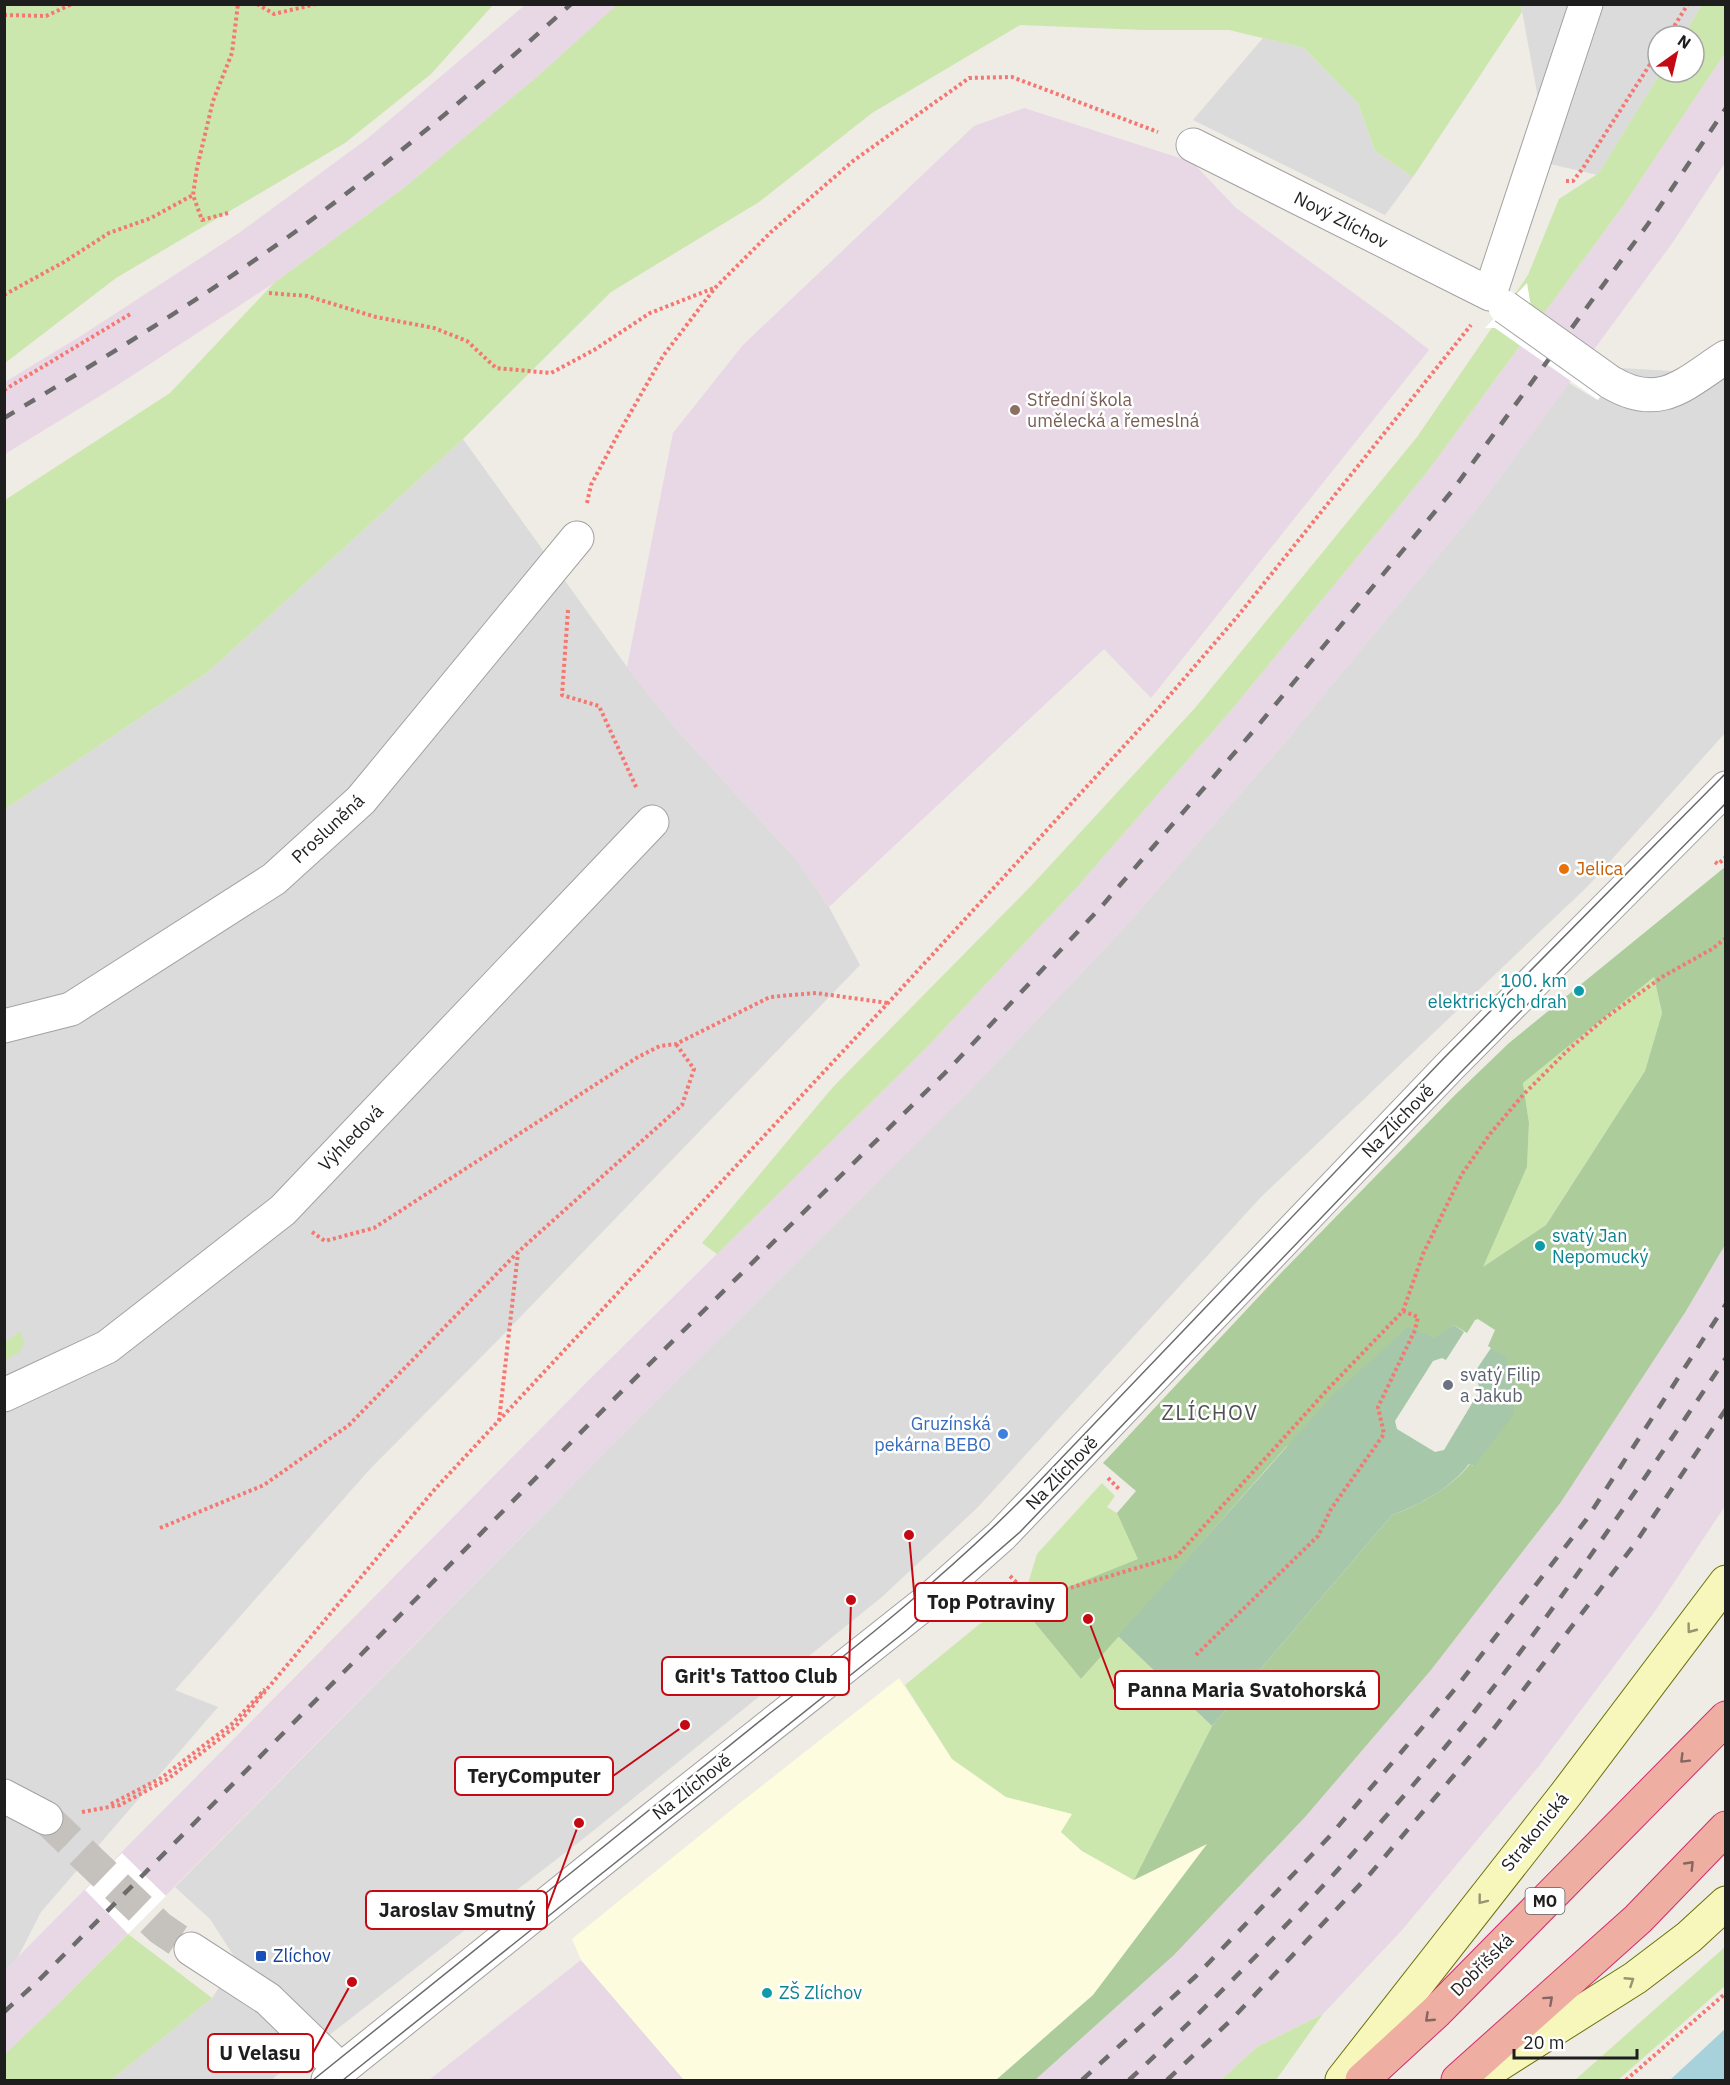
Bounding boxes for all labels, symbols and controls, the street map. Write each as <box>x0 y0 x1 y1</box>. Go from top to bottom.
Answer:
north arrow <box>1646 24 1706 84</box>
text: N <box>1674 30 1695 53</box>
street label: Nový Zlíchov <box>1290 186 1392 253</box>
place label: Střední škola umělecká a řemeslná <box>1027 388 1200 432</box>
marker: Střední škola umělecká a řemeslná <box>1008 403 1022 417</box>
street label: Prosluněná <box>286 789 369 868</box>
place label: Jelica <box>1576 857 1624 880</box>
marker: Jelica <box>1557 862 1571 876</box>
place label: 100. km elektrických drah <box>1428 969 1567 1013</box>
marker: 100. km elektrických drah <box>1572 984 1586 998</box>
street label: Na Zlíchově <box>1357 1079 1439 1163</box>
street label: Výhledová <box>313 1099 388 1176</box>
place label: svatý Jan Nepomucký <box>1552 1224 1649 1268</box>
marker: svatý Jan Nepomucký <box>1533 1239 1547 1253</box>
place label: svatý Filip a Jakub <box>1460 1363 1541 1407</box>
marker: svatý Filip a Jakub <box>1441 1378 1455 1392</box>
district label: ZLÍCHOV <box>1162 1398 1258 1426</box>
place label: Gruzínská pekárna BEBO <box>874 1412 991 1456</box>
marker: Gruzínská pekárna BEBO <box>996 1427 1010 1441</box>
street label: Na Zlíchově <box>1021 1431 1103 1515</box>
callout: Top Potraviny <box>915 1583 1067 1621</box>
text: Top Potraviny <box>927 1588 1055 1615</box>
one-way arrow <box>1687 1623 1698 1634</box>
callout: Grit's Tattoo Club <box>662 1657 849 1695</box>
text: Grit's Tattoo Club <box>674 1662 838 1689</box>
callout: Panna Maria Svatohorská <box>1115 1671 1379 1709</box>
text: Panna Maria Svatohorská <box>1127 1676 1367 1703</box>
street label: Na Zlíchově <box>647 1748 736 1825</box>
one-way arrow <box>1681 1752 1692 1763</box>
callout: TeryComputer <box>455 1757 613 1795</box>
text: TeryComputer <box>467 1762 601 1789</box>
street label: Strakonická <box>1496 1787 1574 1876</box>
one-way arrow <box>1683 1862 1694 1872</box>
road number: MO <box>1526 1888 1564 1914</box>
callout: Jaroslav Smutný <box>366 1891 547 1929</box>
one-way arrow <box>1478 1893 1489 1904</box>
text: Jaroslav Smutný <box>379 1896 536 1923</box>
street label: Dobříšská <box>1445 1928 1518 2001</box>
place label: Zlíchov <box>273 1944 331 1967</box>
marker: Zlíchov <box>254 1949 268 1963</box>
one-way arrow <box>1623 1977 1634 1988</box>
place label: ZŠ Zlíchov <box>779 1980 862 2004</box>
marker: ZŠ Zlíchov <box>760 1986 774 2000</box>
one-way arrow <box>1542 1996 1553 2007</box>
one-way arrow <box>1426 2011 1436 2022</box>
scale bar <box>1514 2022 1637 2060</box>
text: 20 m <box>1523 2031 1565 2054</box>
callout: U Velasu <box>208 2034 313 2072</box>
text: U Velasu <box>219 2039 301 2066</box>

